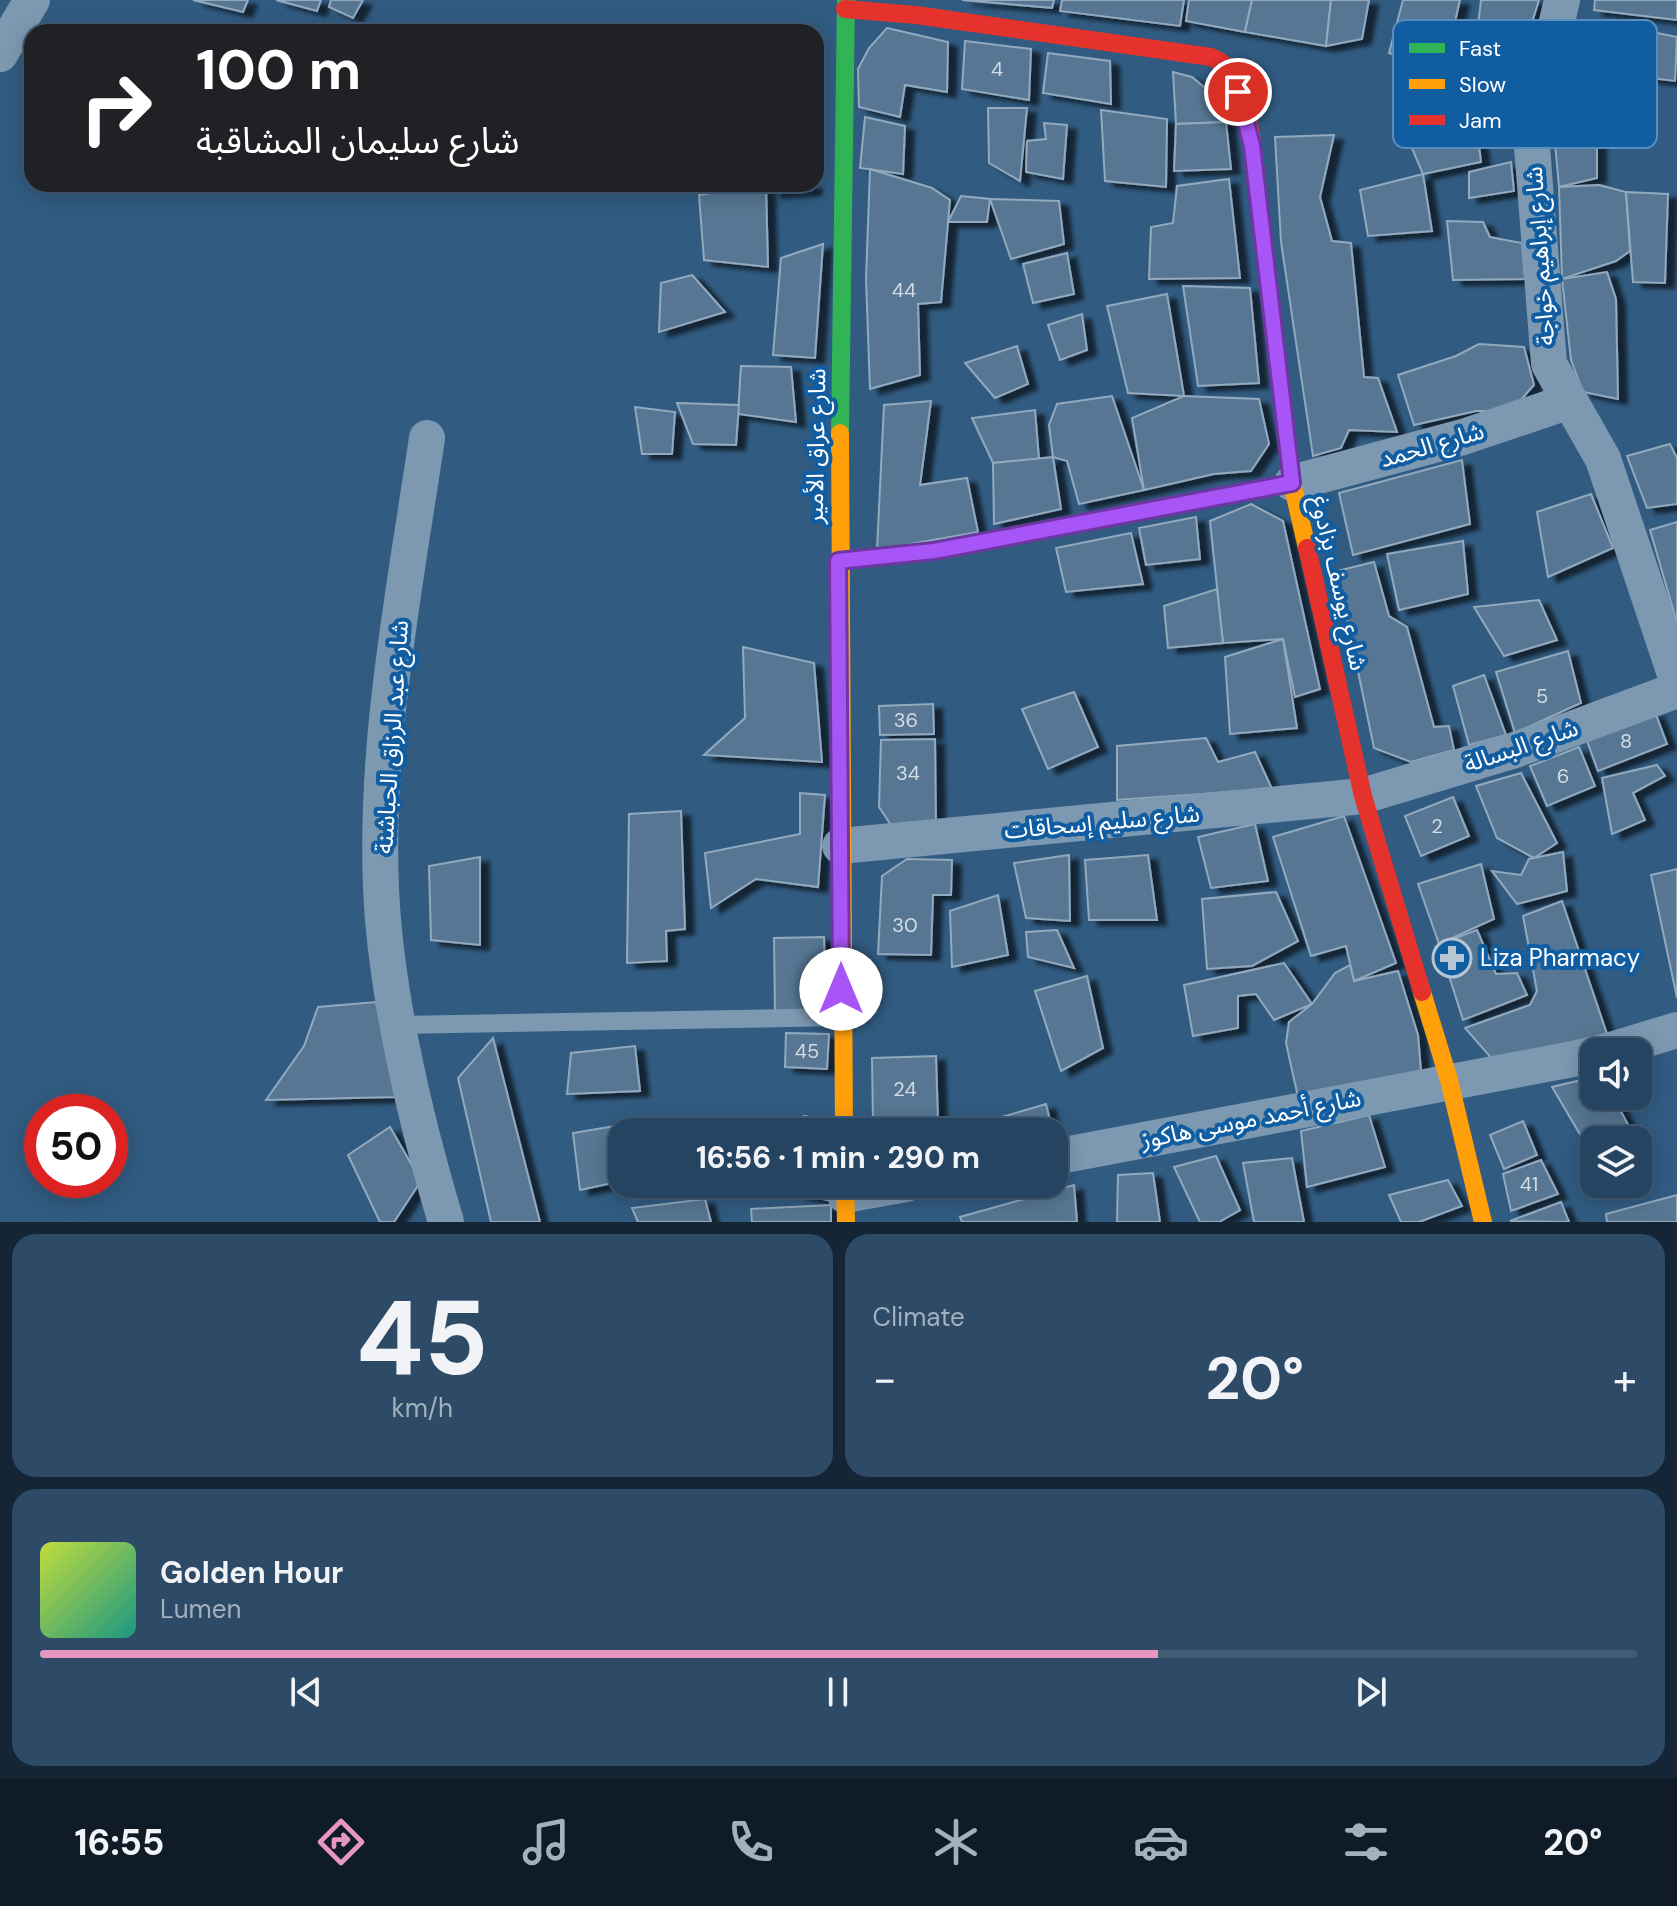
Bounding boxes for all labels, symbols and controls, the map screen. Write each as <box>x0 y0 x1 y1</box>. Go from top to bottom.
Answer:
legend <box>1393 20 1657 148</box>
text: 100 m <box>196 33 361 106</box>
text: Fast <box>1459 34 1501 63</box>
icon: right <box>64 56 168 160</box>
house number: 4 <box>991 56 1003 82</box>
pin <box>1204 58 1272 126</box>
icon: arrive <box>1216 70 1260 114</box>
text: Slow <box>1459 70 1506 99</box>
text: Jam <box>1459 106 1502 135</box>
text: شارع سليمان المشاقبة <box>196 117 519 164</box>
street label: شارع إبراهيم خواجة <box>1518 165 1563 347</box>
house number: 44 <box>892 277 916 303</box>
street label: شارع عراق الأمير <box>799 368 834 525</box>
street label: شارع الحمد <box>1376 415 1488 476</box>
street label: شارع يوسف بزادوغ <box>1302 492 1375 674</box>
street label: شارع عبد الرزاق الحباشنة <box>368 619 417 855</box>
house number: 5 <box>1536 683 1548 709</box>
house number: 36 <box>894 707 918 733</box>
street label: شارع البسالة <box>1460 712 1583 781</box>
house number: 8 <box>1620 728 1632 754</box>
house number: 34 <box>896 760 920 786</box>
house number: 6 <box>1557 763 1569 789</box>
street label: شارع سليم إسحاقات <box>1003 798 1201 847</box>
house number: 2 <box>1431 813 1443 839</box>
house number: 30 <box>892 912 918 938</box>
pharmacy icon: Liza Pharmacy <box>1431 937 1473 979</box>
place label: Liza Pharmacy <box>1480 942 1640 973</box>
position arrow <box>799 947 883 1031</box>
house number: 45 <box>795 1038 819 1064</box>
map controls <box>1580 1038 1652 1198</box>
button: sound <box>1580 1038 1652 1110</box>
house number: 24 <box>893 1076 917 1102</box>
street label: شارع أحمد موسى هاكوز <box>1137 1082 1364 1157</box>
speed limit sign: 50 <box>24 1094 128 1198</box>
button: layers <box>1580 1126 1652 1198</box>
text: 16:56 · 1 min · 290 m <box>696 1138 980 1177</box>
house number: 41 <box>1520 1171 1538 1197</box>
text: 45 <box>356 1271 488 1406</box>
text: Climate <box>873 1300 965 1334</box>
text: 20° <box>1206 1339 1304 1418</box>
text: − <box>873 1350 897 1408</box>
text: + <box>1613 1350 1637 1408</box>
text: km/h <box>392 1391 453 1425</box>
text: Golden Hour <box>160 1553 343 1592</box>
text: Lumen <box>160 1592 241 1626</box>
icon: previous <box>284 1670 328 1714</box>
icon: pause <box>816 1670 860 1714</box>
icon: next <box>1349 1670 1393 1714</box>
icon: directions <box>313 1814 369 1870</box>
icon: music <box>518 1814 574 1870</box>
icon: phone <box>723 1814 779 1870</box>
icon: climate <box>928 1814 984 1870</box>
icon: car <box>1133 1814 1189 1870</box>
icon: filters <box>1338 1814 1394 1870</box>
text: 16:55 <box>75 1819 164 1866</box>
text: 20° <box>1543 1819 1602 1866</box>

